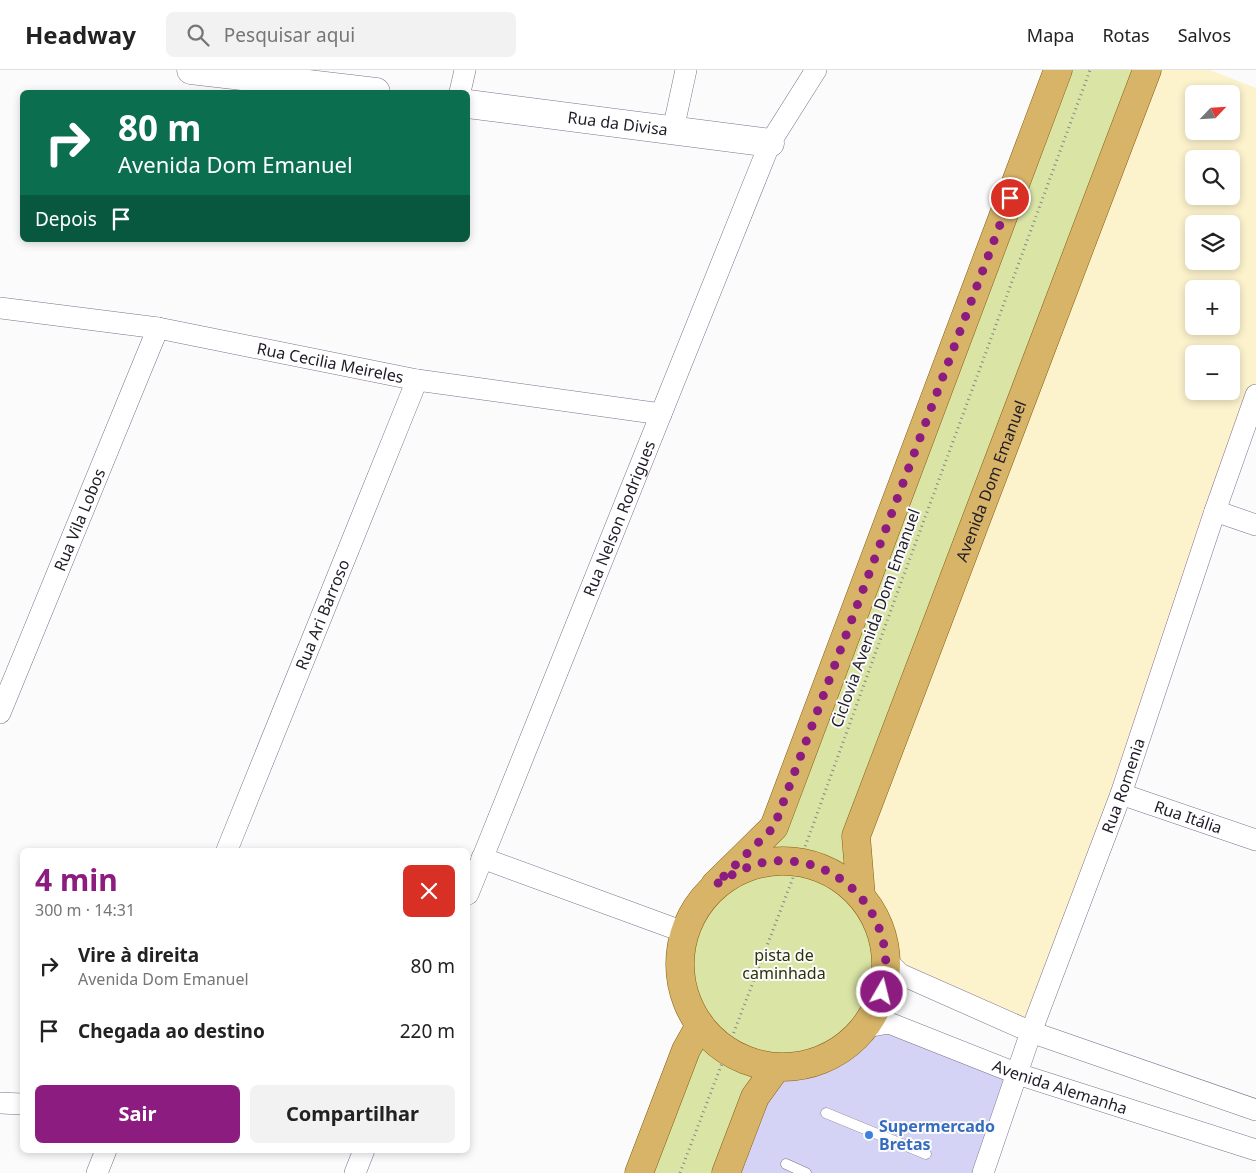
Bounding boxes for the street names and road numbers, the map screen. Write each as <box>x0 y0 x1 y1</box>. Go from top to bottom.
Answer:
street label: Rua da Divisa <box>566 106 669 141</box>
street label: Rua Cecilia Meireles <box>255 337 406 388</box>
street label: Avenida Dom Emanuel <box>950 397 1031 565</box>
street label: Rua Nelson Rodrigues <box>578 437 660 600</box>
street label: Rua Vila Lobos <box>48 465 110 574</box>
street label: Ciclovia Avenida Dom Emanuel <box>825 506 925 730</box>
street label: Rua Ari Barroso <box>290 556 354 673</box>
street label: Rua Romenia <box>1096 735 1150 836</box>
street label: Rua Itália <box>1151 795 1225 839</box>
street label: Avenida Alemanha <box>989 1054 1130 1119</box>

